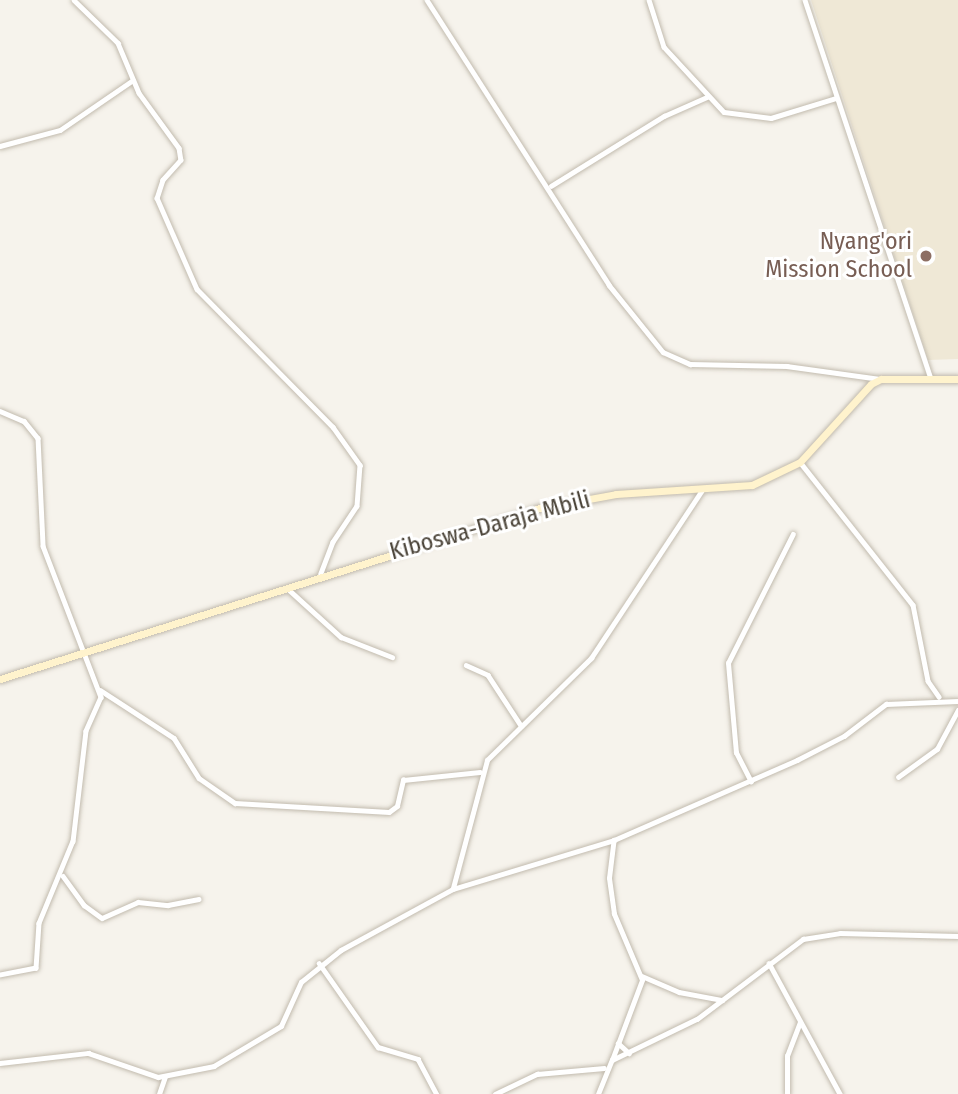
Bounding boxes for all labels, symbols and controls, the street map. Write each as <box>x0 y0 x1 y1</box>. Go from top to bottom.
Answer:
place label: Nyang'ori Mission School <box>765 228 912 284</box>
marker: Nyang'ori Mission School <box>918 248 934 264</box>
street label: Kiboswa-Daraja Mbili <box>387 485 593 567</box>

